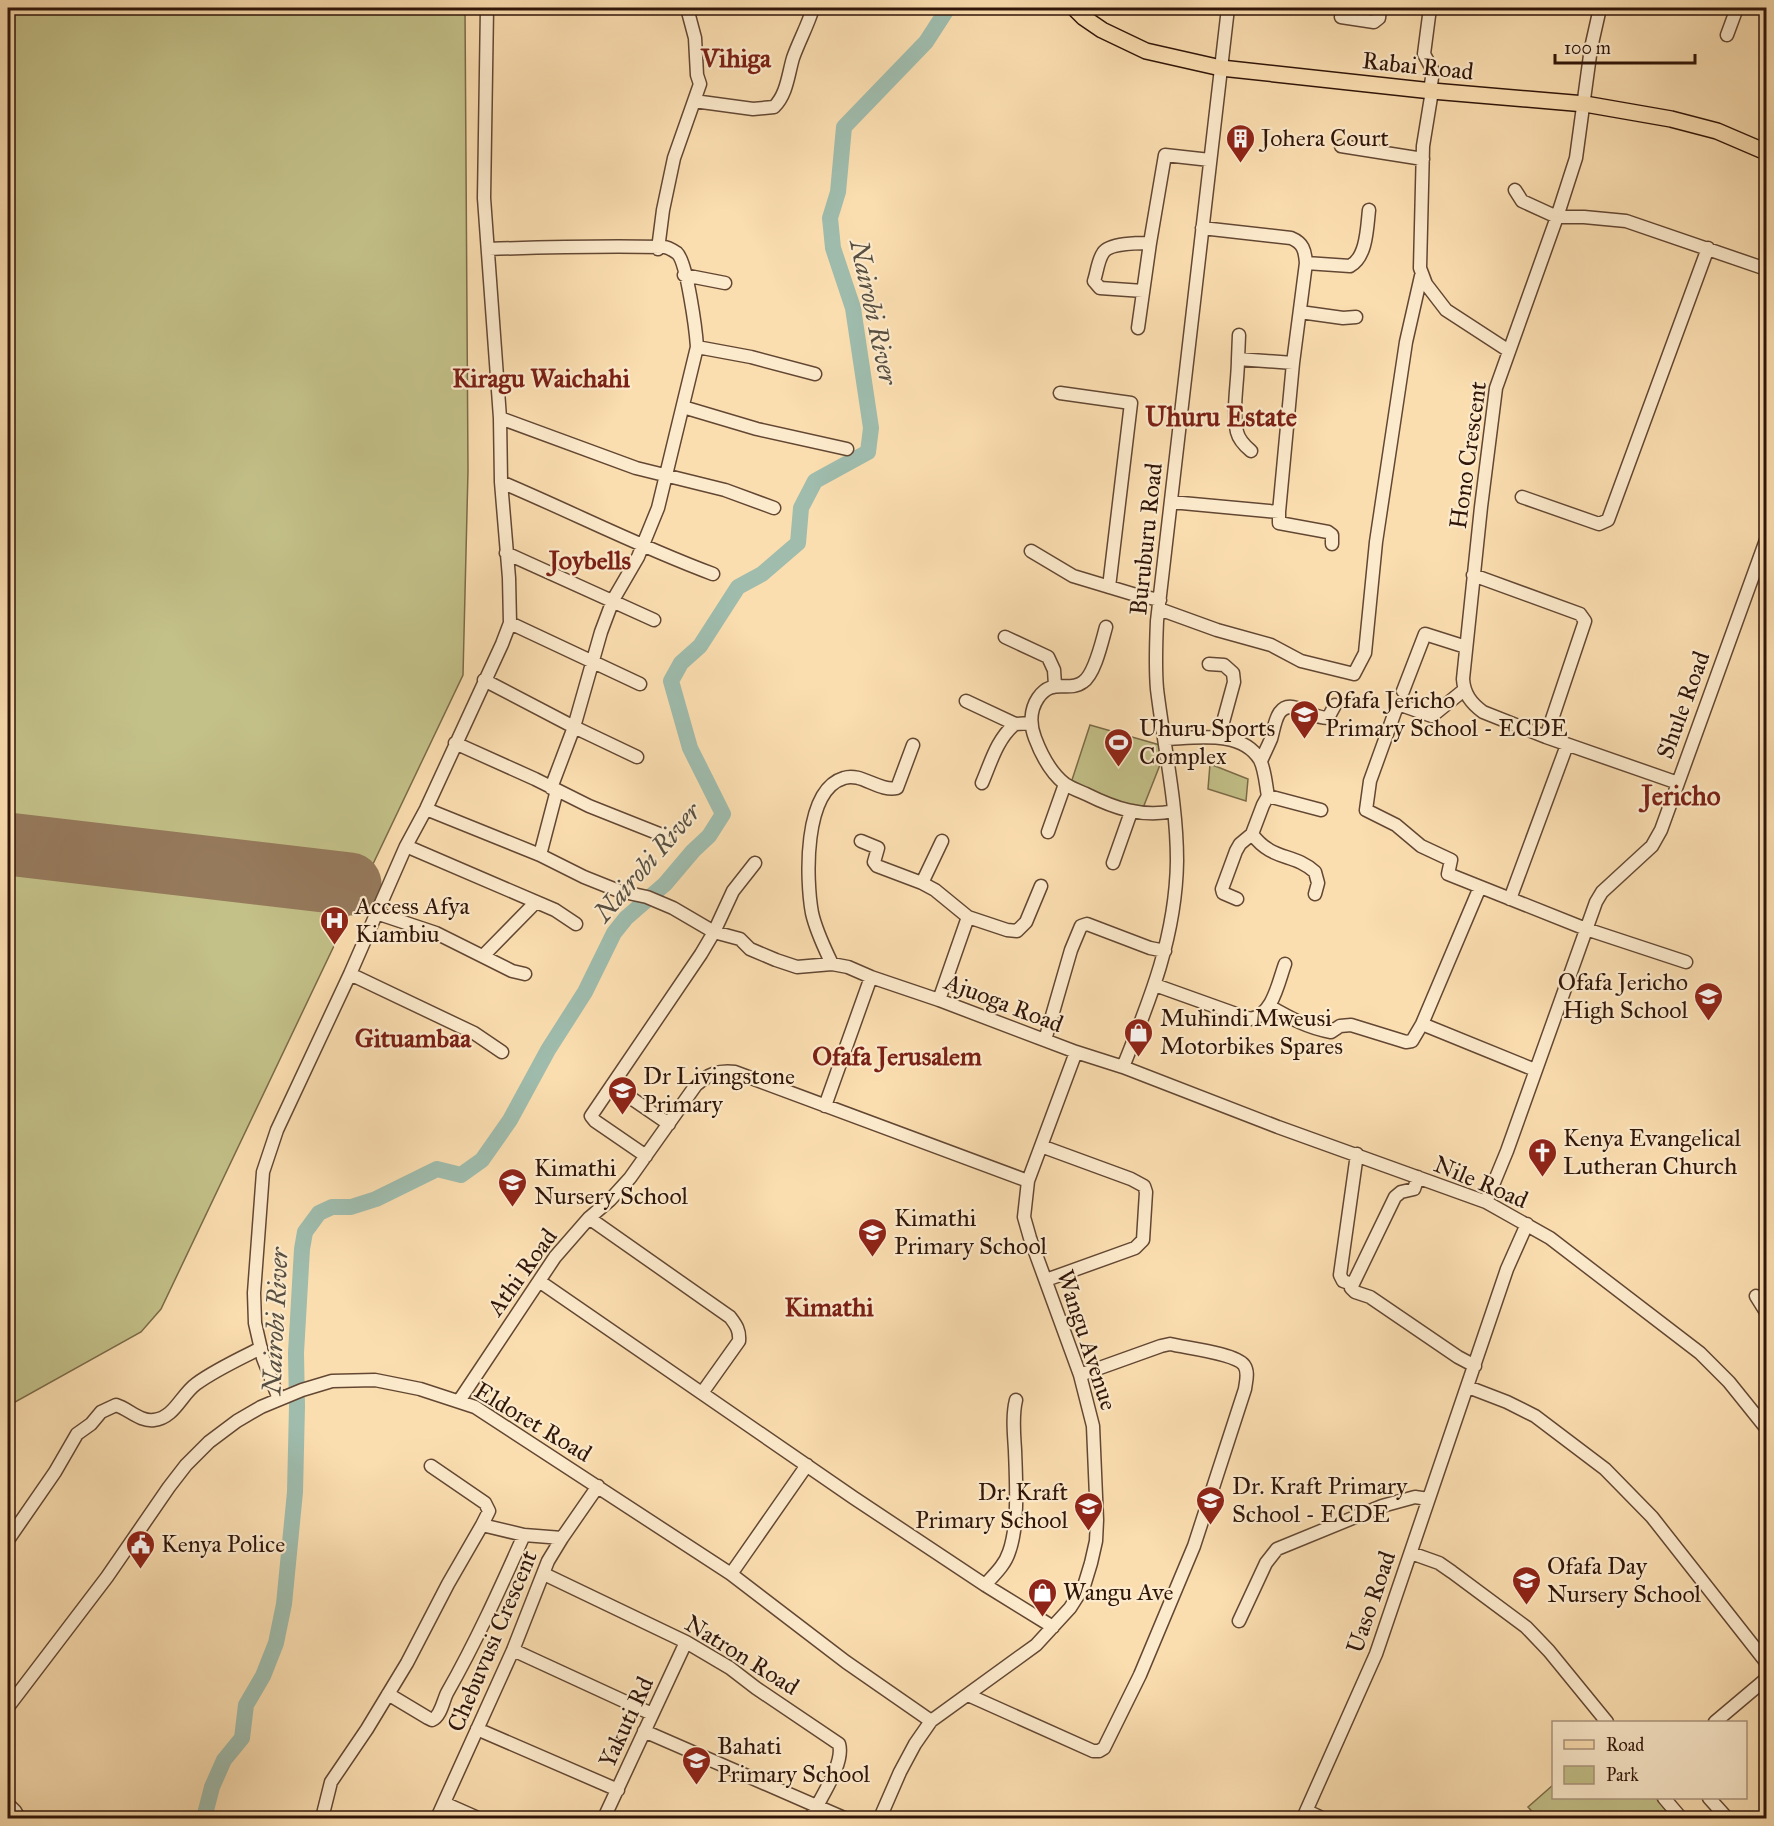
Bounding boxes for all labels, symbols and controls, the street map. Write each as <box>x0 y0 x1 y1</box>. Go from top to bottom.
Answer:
scale bar <box>1555 27 1694 65</box>
text: 100 m <box>1564 37 1611 59</box>
district label: Vihiga <box>700 42 772 75</box>
street label: Rabai Road <box>1361 45 1475 87</box>
building icon: Johera Court <box>1224 122 1256 164</box>
place label: Johera Court <box>1258 123 1389 153</box>
water label: Nairobi River <box>843 235 905 388</box>
district label: Kiragu Waichahi <box>452 362 631 395</box>
street label: Hono Crescent <box>1443 379 1493 531</box>
district label: Uhuru Estate <box>1145 400 1297 433</box>
street label: Buruburu Road <box>1123 461 1169 617</box>
district label: Joybells <box>546 544 632 577</box>
street label: Shule Road <box>1650 647 1716 763</box>
place label: Ofafa Jericho Primary School - ECDE <box>1325 685 1568 743</box>
school or university icon: Ofafa Jericho Primary School - ECDE <box>1288 698 1320 740</box>
place label: Uhuru Sports Complex <box>1139 713 1275 771</box>
sports icon: Uhuru Sports Complex <box>1102 726 1134 768</box>
district label: Jericho <box>1638 779 1721 813</box>
water label: Nairobi River <box>585 795 708 930</box>
place label: Access Afya Kiambiu <box>354 891 470 949</box>
hospital icon: Access Afya Kiambiu <box>318 904 350 946</box>
street label: Ajuoga Road <box>939 966 1068 1039</box>
place label: Ofafa Jericho High School <box>1558 967 1689 1025</box>
school or university icon: Ofafa Jericho High School <box>1693 980 1725 1022</box>
place label: Muhindi Mweusi Motorbikes Spares <box>1160 1003 1343 1061</box>
shop icon: Muhindi Mweusi Motorbikes Spares <box>1123 1016 1155 1058</box>
district label: Gituambaa <box>355 1022 472 1054</box>
district label: Ofafa Jerusalem <box>812 1040 982 1073</box>
place label: Dr Livingstone Primary <box>643 1061 795 1119</box>
school or university icon: Dr Livingstone Primary <box>606 1074 638 1116</box>
place label: Kenya Evangelical Lutheran Church <box>1563 1123 1741 1181</box>
church icon: Kenya Evangelical Lutheran Church <box>1526 1136 1558 1178</box>
street label: Nile Road <box>1429 1149 1533 1215</box>
place label: Kimathi Nursery School <box>534 1153 689 1211</box>
school or university icon: Kimathi Nursery School <box>497 1166 529 1208</box>
place label: Kimathi Primary School <box>894 1203 1048 1261</box>
school or university icon: Kimathi Primary School <box>857 1216 889 1258</box>
street label: Athi Road <box>480 1222 564 1322</box>
water label: Nairobi River <box>255 1246 295 1397</box>
street label: Wangu Avenue <box>1050 1266 1124 1414</box>
district label: Kimathi <box>784 1291 874 1323</box>
street label: Eldoret Road <box>469 1375 597 1469</box>
place label: Dr. Kraft Primary School - ECDE <box>1232 1471 1408 1529</box>
place label: Dr. Kraft Primary School <box>915 1477 1069 1535</box>
school or university icon: Dr. Kraft Primary School - ECDE <box>1195 1484 1227 1526</box>
school or university icon: Dr. Kraft Primary School <box>1073 1490 1105 1532</box>
public building icon: Kenya Police <box>124 1528 156 1570</box>
place label: Kenya Police <box>161 1529 285 1559</box>
street label: Chebuvusi Crescent <box>440 1545 544 1736</box>
street label: Uaso Road <box>1340 1547 1402 1657</box>
place label: Ofafa Day Nursery School <box>1547 1551 1702 1609</box>
school or university icon: Ofafa Day Nursery School <box>1510 1564 1542 1606</box>
shop icon: Wangu Ave <box>1026 1576 1058 1618</box>
place label: Wangu Ave <box>1063 1577 1174 1607</box>
street label: Natron Road <box>679 1608 805 1702</box>
street label: Yakuti Rd <box>592 1672 660 1772</box>
legend <box>1552 1721 1747 1799</box>
place label: Bahati Primary School <box>717 1731 871 1789</box>
text: Road <box>1606 1734 1644 1756</box>
school or university icon: Bahati Primary School <box>680 1744 712 1786</box>
text: Park <box>1606 1764 1639 1786</box>

